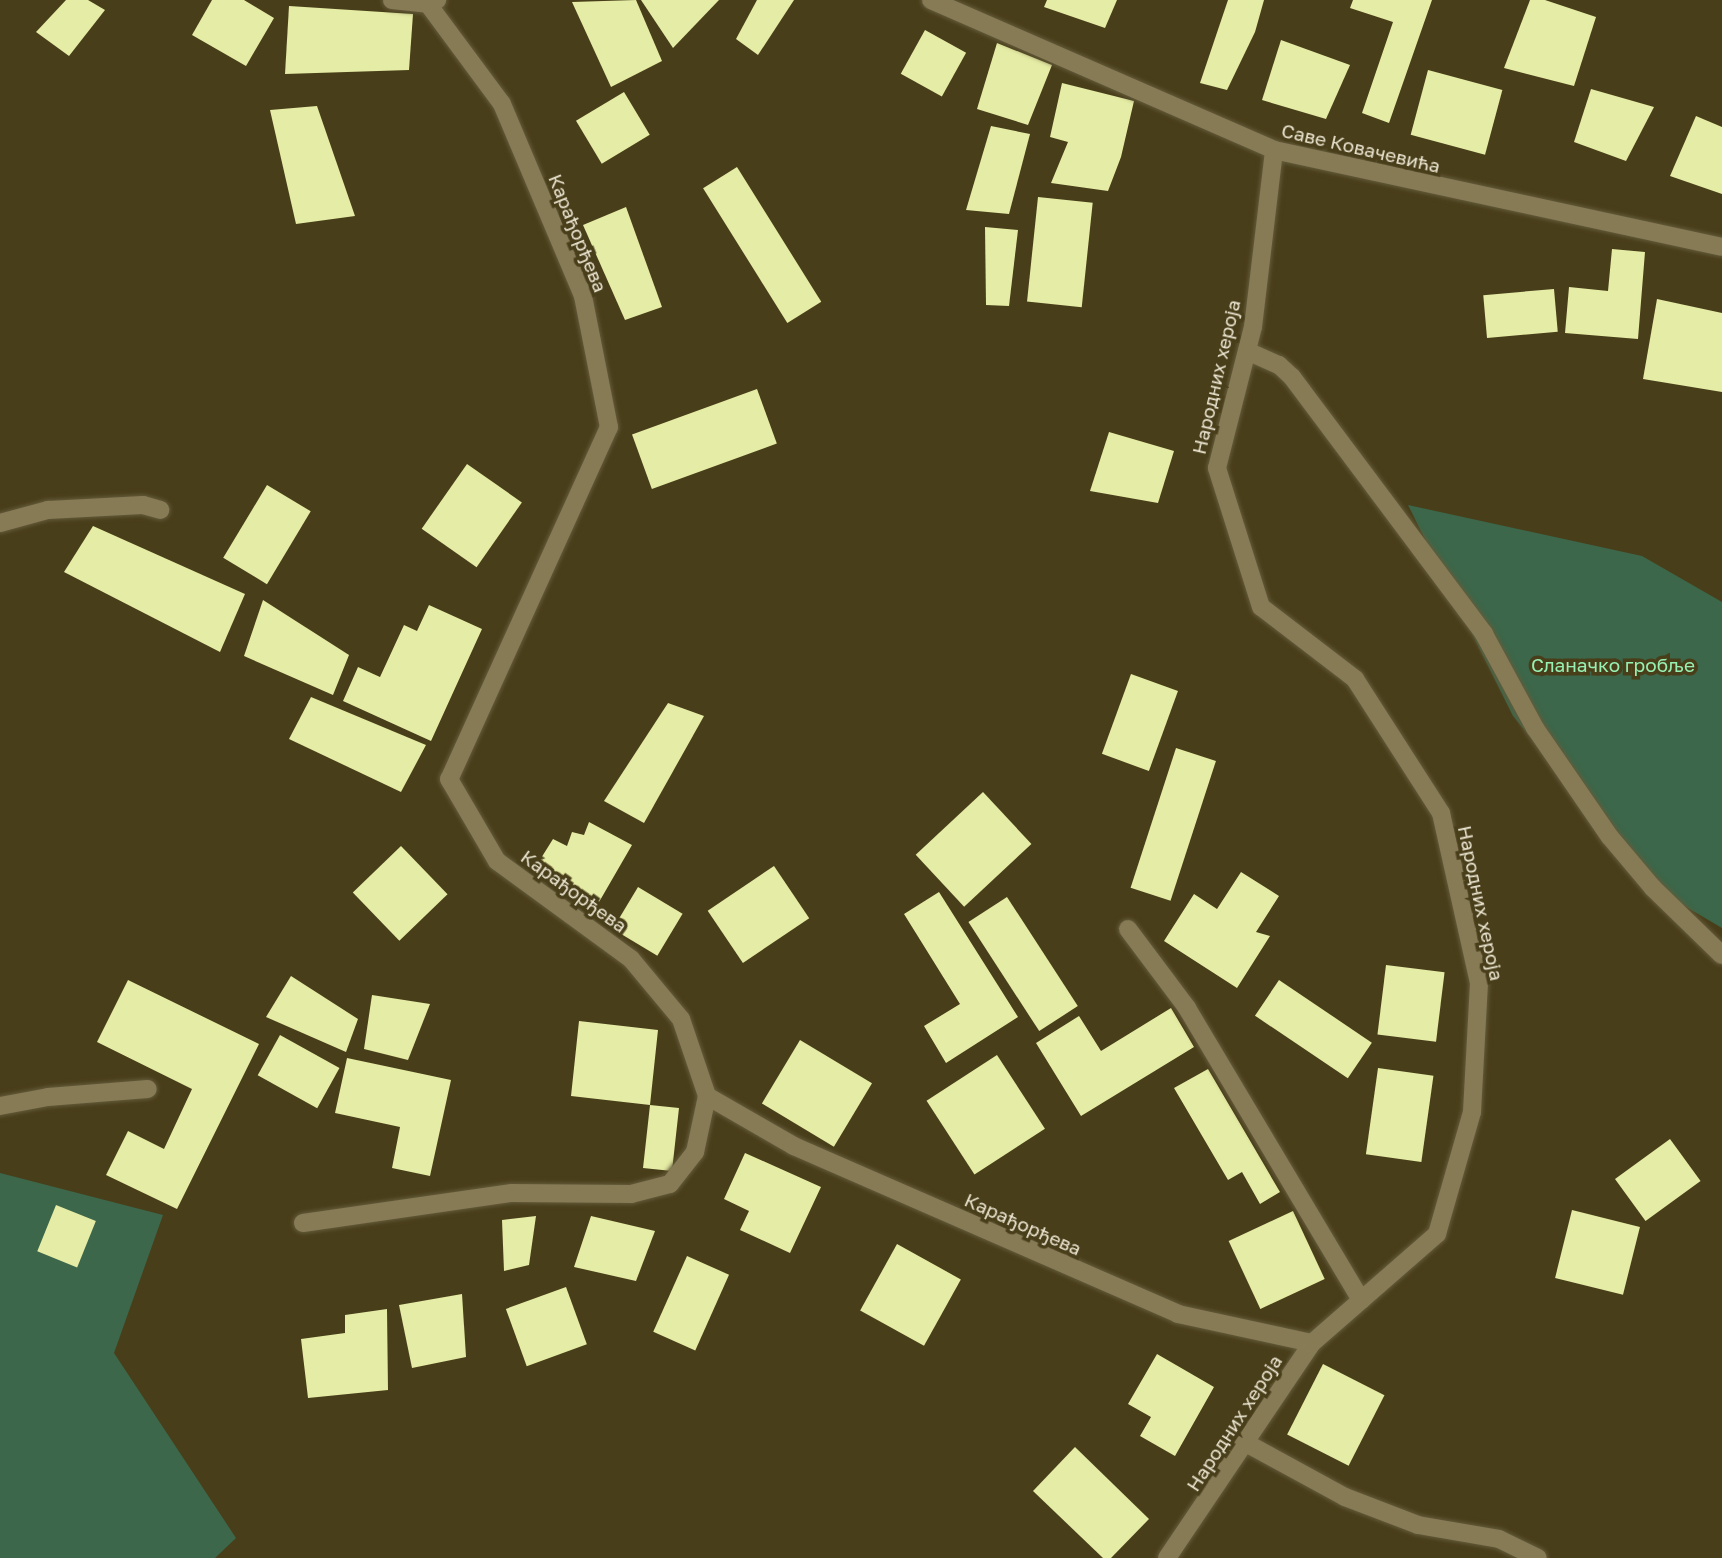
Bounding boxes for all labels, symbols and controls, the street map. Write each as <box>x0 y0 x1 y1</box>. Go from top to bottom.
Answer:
street label: Саве Ковачевића <box>1279 119 1443 177</box>
street label: Карађорђева <box>544 171 612 295</box>
street label: Народних хероја <box>1187 297 1245 457</box>
park label: Сланачко гробље <box>1531 654 1695 676</box>
street label: Народних хероја <box>1453 823 1509 983</box>
street label: Карађорђева <box>517 845 631 937</box>
street label: Карађорђева <box>961 1188 1085 1260</box>
street label: Народних хероја <box>1181 1351 1287 1495</box>

